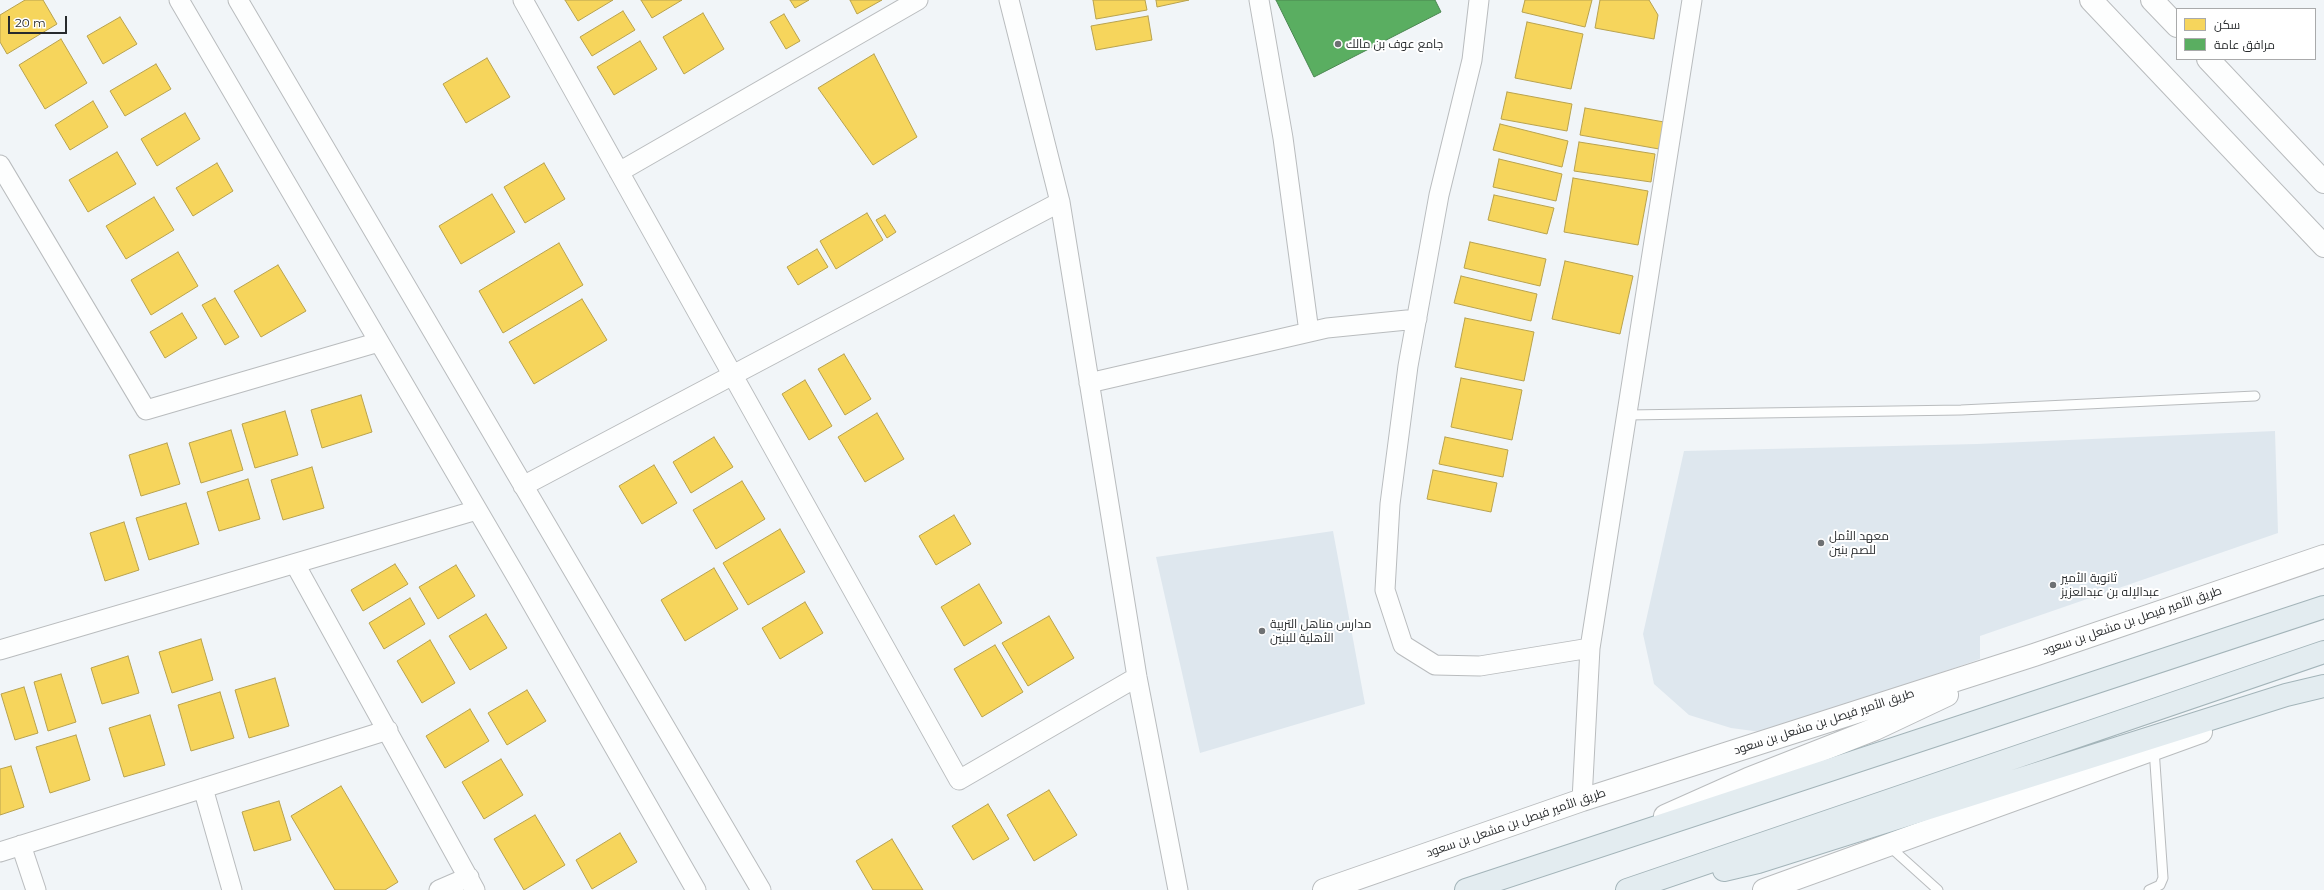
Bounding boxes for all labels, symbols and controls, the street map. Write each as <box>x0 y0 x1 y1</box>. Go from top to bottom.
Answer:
scale bar <box>10 8 69 34</box>
legend <box>2176 8 2316 60</box>
text: 20 m <box>15 15 46 30</box>
text: سكن <box>2214 17 2240 32</box>
place label: جامع عوف بن مالك <box>1346 37 1443 51</box>
text: مرافق عامة <box>2214 37 2275 52</box>
marker: جامع عوف بن مالك <box>1333 39 1343 49</box>
place label: معهد الأمل للصم بنين <box>1829 529 1889 557</box>
marker: معهد الأمل للصم بنين <box>1816 538 1826 548</box>
place label: ثانوية الأمير عبدالإله بن عبدالعزيز <box>2061 571 2160 599</box>
marker: ثانوية الأمير عبدالإله بن عبدالعزيز <box>2048 580 2058 590</box>
street label: طريق الأمير فيصل بن مشعل بن سعود <box>2040 583 2224 659</box>
place label: مدارس مناهل التربية الأهلية للبنين <box>1270 617 1371 645</box>
marker: مدارس مناهل التربية الأهلية للبنين <box>1257 626 1267 636</box>
street label: طريق الأمير فيصل بن مشعل بن سعود <box>1732 686 1916 758</box>
street label: طريق الأمير فيصل بن مشعل بن سعود <box>1424 785 1608 861</box>

